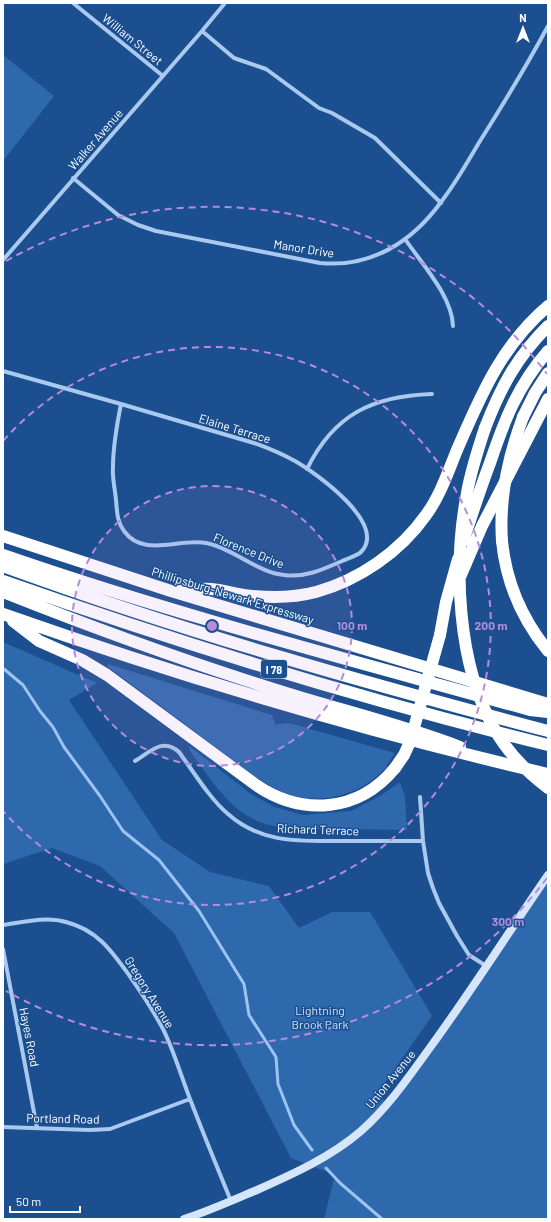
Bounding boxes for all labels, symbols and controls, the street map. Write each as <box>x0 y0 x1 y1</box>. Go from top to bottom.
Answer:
north arrow <box>503 8 543 48</box>
street label: William Street <box>100 10 166 68</box>
text: N <box>519 11 527 24</box>
street label: Walker Avenue <box>65 106 125 172</box>
street label: Manor Drive <box>273 236 335 260</box>
street label: Elaine Terrace <box>197 410 273 446</box>
street label: Florence Drive <box>212 529 286 571</box>
street label: Phillipsburg-Newark Expressway <box>150 564 316 627</box>
text: 100 m <box>337 618 367 632</box>
text: 200 m <box>475 618 507 632</box>
centre of rings <box>205 619 219 633</box>
road number: I 78 <box>261 660 287 678</box>
street label: Richard Terrace <box>277 821 359 837</box>
text: 300 m <box>492 914 524 928</box>
street label: Gregory Avenue <box>122 954 178 1030</box>
park label: Lightning Brook Park <box>292 1003 348 1031</box>
street label: Hayes Road <box>17 1006 43 1068</box>
street label: Union Avenue <box>362 1047 418 1111</box>
street label: Portland Road <box>26 1110 100 1126</box>
scale bar <box>10 1188 80 1214</box>
text: 50 m <box>16 1194 41 1208</box>

